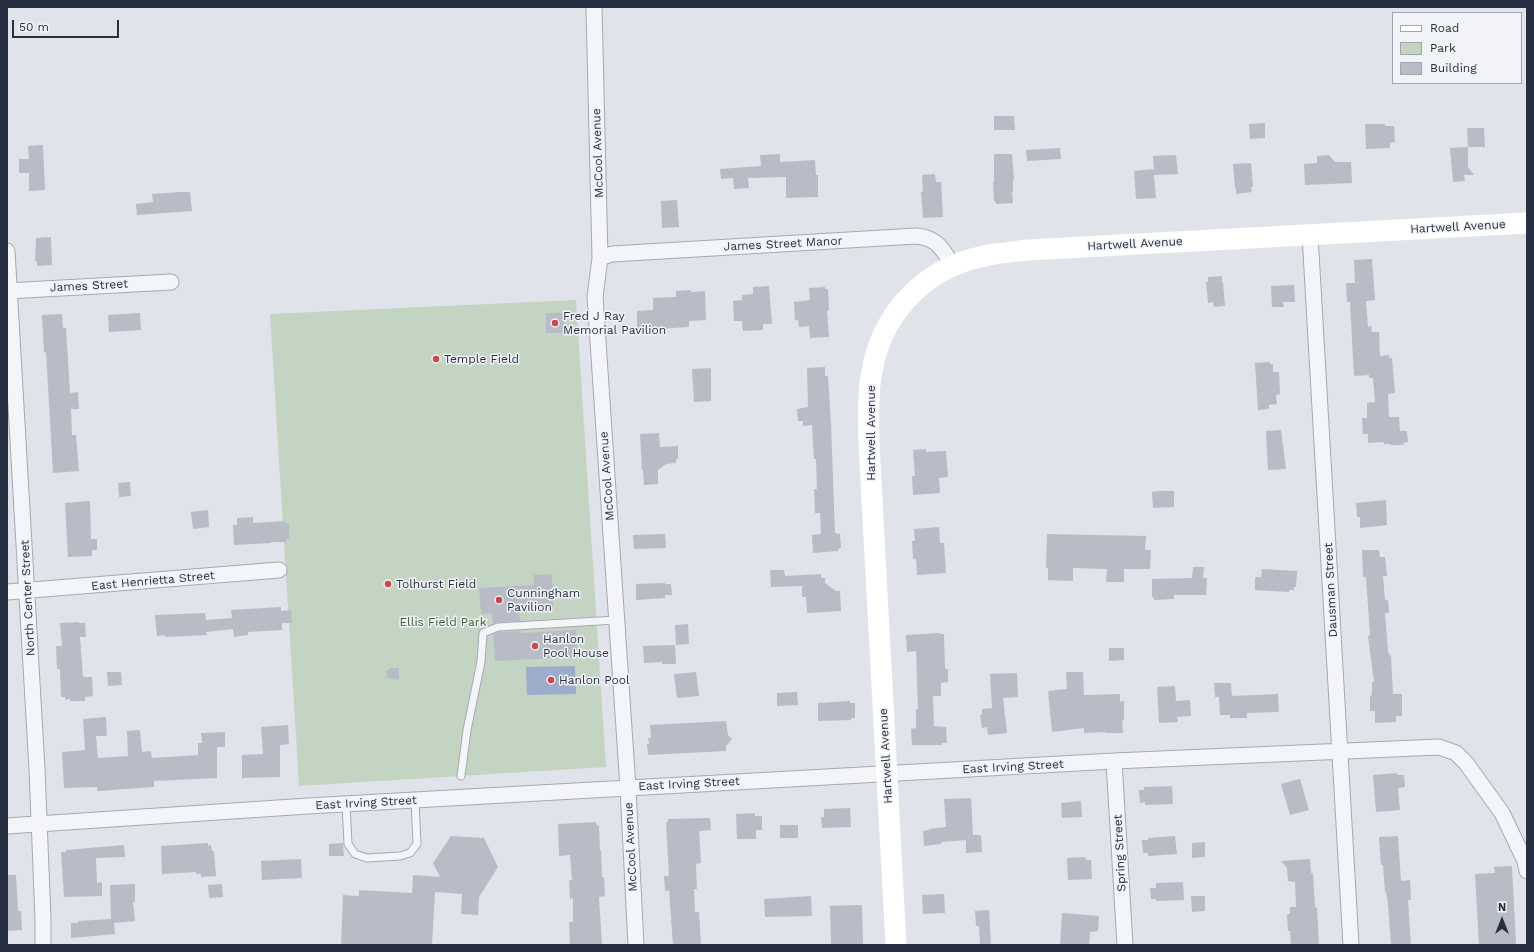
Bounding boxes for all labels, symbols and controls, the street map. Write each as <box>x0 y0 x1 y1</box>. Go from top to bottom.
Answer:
scale bar <box>14 12 121 38</box>
legend <box>1392 12 1522 84</box>
text: 50 m <box>19 20 49 34</box>
text: Road <box>1430 21 1459 35</box>
text: Park <box>1430 41 1456 55</box>
text: Building <box>1430 61 1477 75</box>
street label: McCool Avenue <box>589 108 607 198</box>
street label: Hartwell Avenue <box>1410 217 1506 237</box>
street label: James Street Manor <box>723 234 843 254</box>
street label: Hartwell Avenue <box>1087 234 1183 254</box>
street label: James Street <box>50 277 128 295</box>
place label: Fred J Ray Memorial Pavilion <box>563 309 666 337</box>
marker: Fred J Ray Memorial Pavilion <box>550 318 560 328</box>
place label: Temple Field <box>444 352 519 366</box>
marker: Temple Field <box>431 354 441 364</box>
street label: Hartwell Avenue <box>864 385 878 481</box>
street label: McCool Avenue <box>597 431 617 521</box>
street label: North Center Street <box>18 539 38 657</box>
street label: Dausman Street <box>1321 542 1341 638</box>
street label: East Henrietta Street <box>91 568 215 594</box>
place label: Tolhurst Field <box>396 577 476 591</box>
marker: Tolhurst Field <box>383 579 393 589</box>
place label: Cunningham Pavilion <box>507 586 580 614</box>
marker: Cunningham Pavilion <box>494 595 504 605</box>
park label: Ellis Field Park <box>399 615 487 629</box>
place label: Hanlon Pool House <box>543 632 609 660</box>
marker: Hanlon Pool House <box>530 641 540 651</box>
place label: Hanlon Pool <box>559 673 630 687</box>
marker: Hanlon Pool <box>546 675 556 685</box>
street label: Hartwell Avenue <box>876 708 896 804</box>
street label: East Irving Street <box>962 757 1064 777</box>
street label: East Irving Street <box>638 774 740 794</box>
street label: East Irving Street <box>315 793 417 813</box>
street label: McCool Avenue <box>621 802 641 892</box>
street label: Spring Street <box>1111 814 1129 892</box>
north arrow <box>1482 900 1522 940</box>
text: N <box>1498 901 1506 914</box>

